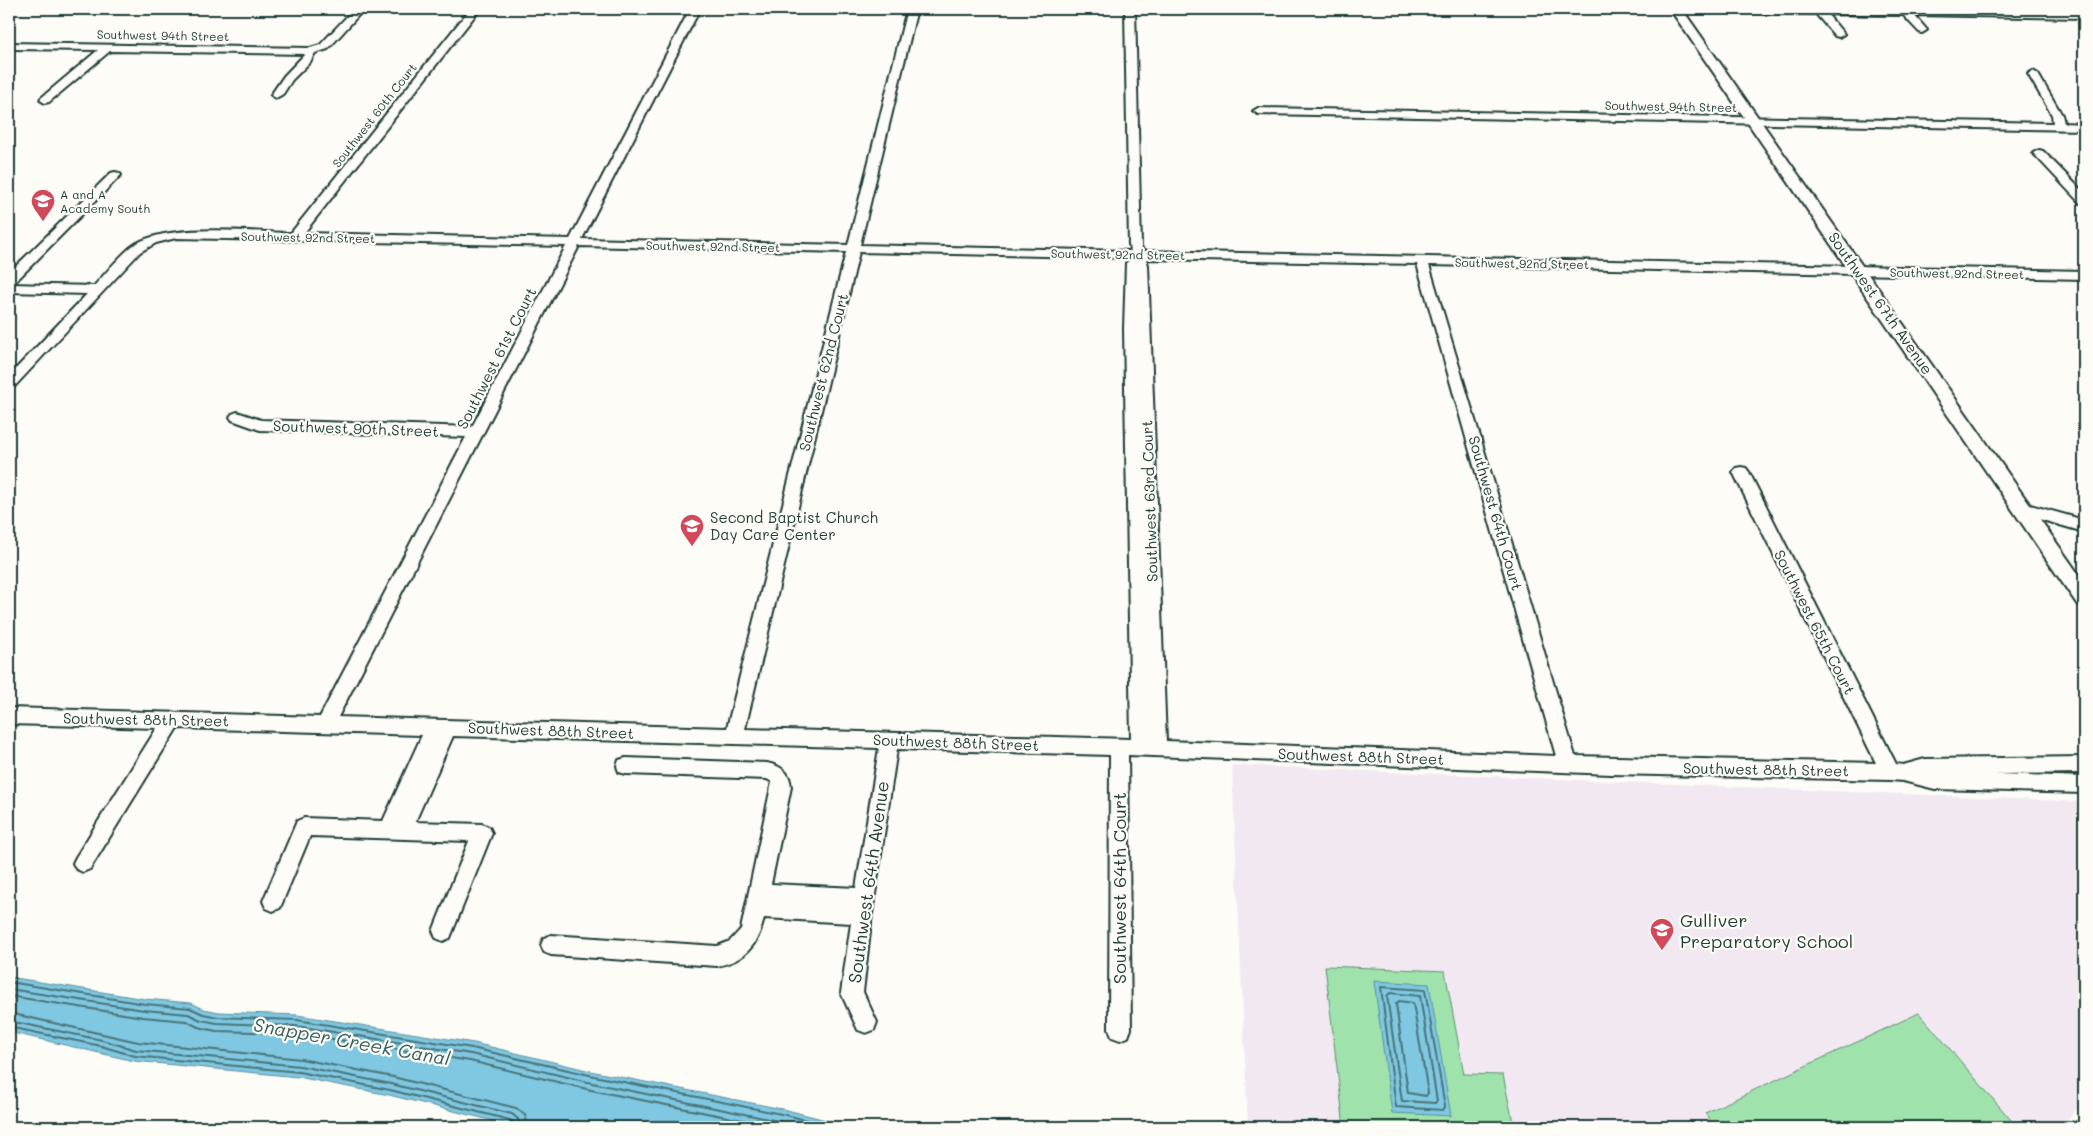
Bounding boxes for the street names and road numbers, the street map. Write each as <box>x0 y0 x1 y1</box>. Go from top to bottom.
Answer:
street label: Southwest 94th Street <box>97 26 229 44</box>
street label: Southwest 60th Court <box>328 60 420 170</box>
street label: Southwest 94th Street <box>1605 97 1737 115</box>
street label: Southwest 92nd Street <box>241 228 375 246</box>
street label: Southwest 67th Avenue <box>1824 228 1938 378</box>
street label: Southwest 92nd Street <box>646 237 780 255</box>
street label: Southwest 92nd Street <box>1051 245 1185 263</box>
street label: Southwest 92nd Street <box>1455 254 1589 272</box>
street label: Southwest 92nd Street <box>1890 264 2024 282</box>
street label: Southwest 61st Court <box>452 284 540 432</box>
street label: Southwest 62nd Court <box>794 291 852 453</box>
street label: Southwest 90th Street <box>273 415 439 441</box>
street label: Southwest 63rd Court <box>1136 420 1162 582</box>
street label: Southwest 64th Court <box>1464 433 1528 593</box>
street label: Southwest 65th Court <box>1770 546 1860 698</box>
street label: Southwest 88th Street <box>63 708 229 730</box>
street label: Southwest 88th Street <box>468 717 634 743</box>
street label: Southwest 88th Street <box>873 729 1039 755</box>
street label: Southwest 88th Street <box>1278 743 1444 769</box>
street label: Southwest 88th Street <box>1683 758 1849 780</box>
street label: Southwest 64th Avenue <box>842 779 894 985</box>
street label: Southwest 64th Court <box>1107 792 1131 984</box>

